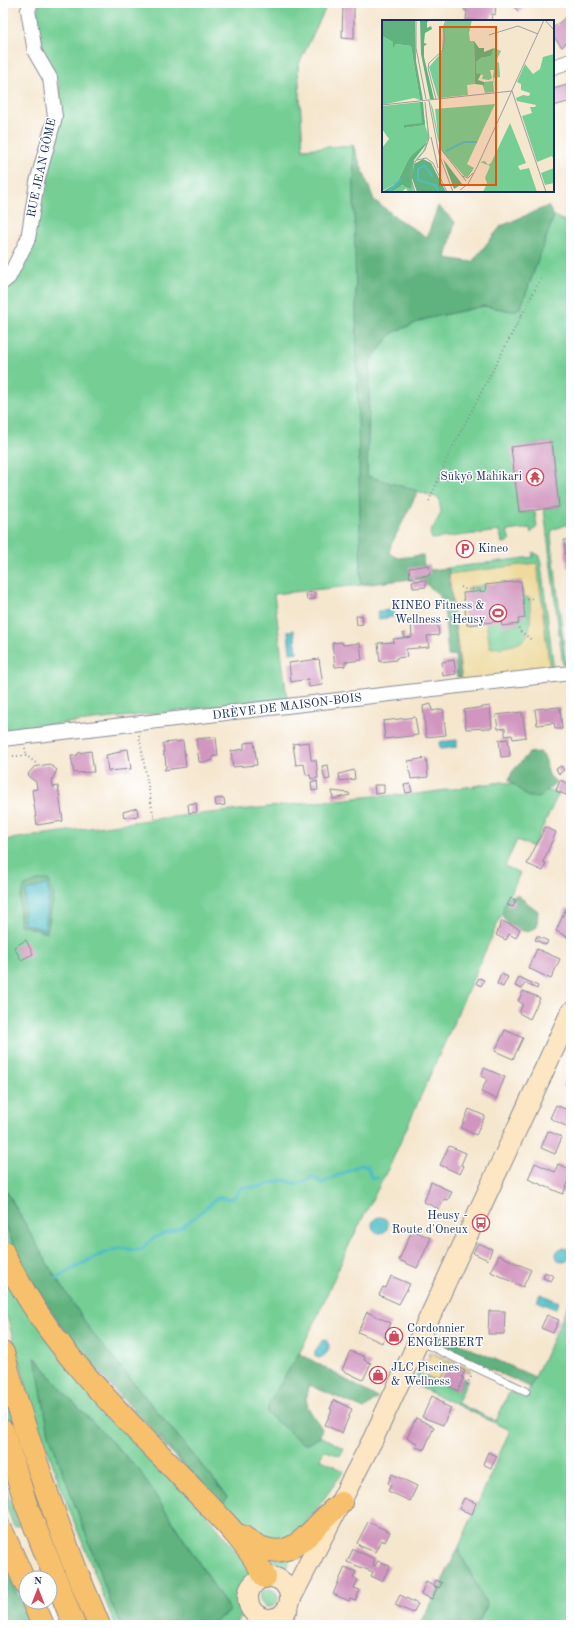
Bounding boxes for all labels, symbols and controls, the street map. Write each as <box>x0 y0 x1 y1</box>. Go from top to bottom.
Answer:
inset map <box>382 20 554 192</box>
street label: RUE JEAN GÔME <box>23 117 58 219</box>
temple icon: Sūkyō Mahikari <box>525 467 545 487</box>
place label: Sūkyō Mahikari <box>440 471 522 483</box>
parking icon: Kineo <box>455 539 475 559</box>
place label: Kineo <box>478 543 508 555</box>
place label: KINEO Fitness & Wellness - Heusy <box>391 600 486 626</box>
sports icon: KINEO Fitness & Wellness - Heusy <box>488 603 508 623</box>
street label: DRÈVE DE MAISON-BOIS <box>211 689 362 722</box>
place label: Heusy - Route d'Oneux <box>392 1210 468 1236</box>
bus stop icon: Heusy - Route d'Oneux <box>471 1213 491 1233</box>
place label: Cordonnier ENGLEBERT <box>407 1323 483 1349</box>
shop icon: Cordonnier ENGLEBERT <box>384 1326 404 1346</box>
place label: JLC Piscines & Wellness <box>391 1362 459 1388</box>
shop icon: JLC Piscines & Wellness <box>368 1365 388 1385</box>
north arrow <box>18 1570 58 1610</box>
text: N <box>34 1576 43 1587</box>

